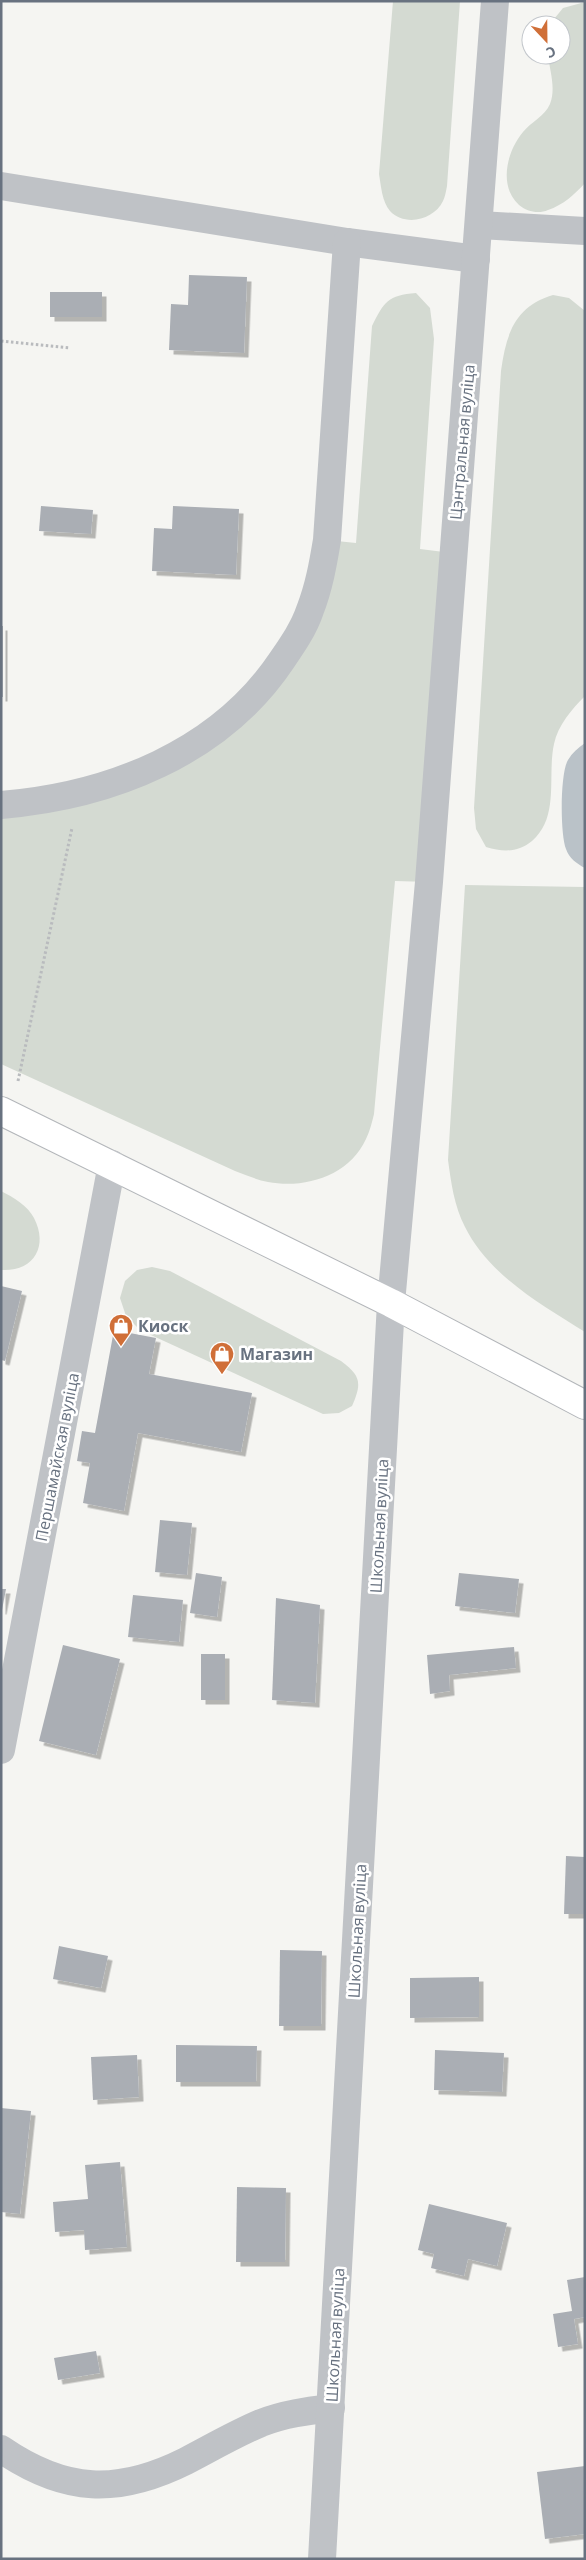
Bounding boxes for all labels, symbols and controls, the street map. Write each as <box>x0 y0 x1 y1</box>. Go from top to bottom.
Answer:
north arrow <box>521 15 571 65</box>
text: С <box>543 42 559 63</box>
street label: Цэнтральная вуліца <box>444 363 480 521</box>
shop icon: Киоск <box>108 1313 134 1347</box>
place label: Киоск <box>138 1315 188 1337</box>
shop icon: Магазин <box>209 1341 235 1375</box>
place label: Магазин <box>240 1343 313 1365</box>
street label: Першамайская вуліца <box>30 1371 84 1543</box>
street label: Школьная вуліца <box>364 1458 394 1594</box>
street label: Школьная вуліца <box>342 1863 372 1999</box>
street label: Школьная вуліца <box>320 2267 350 2403</box>

